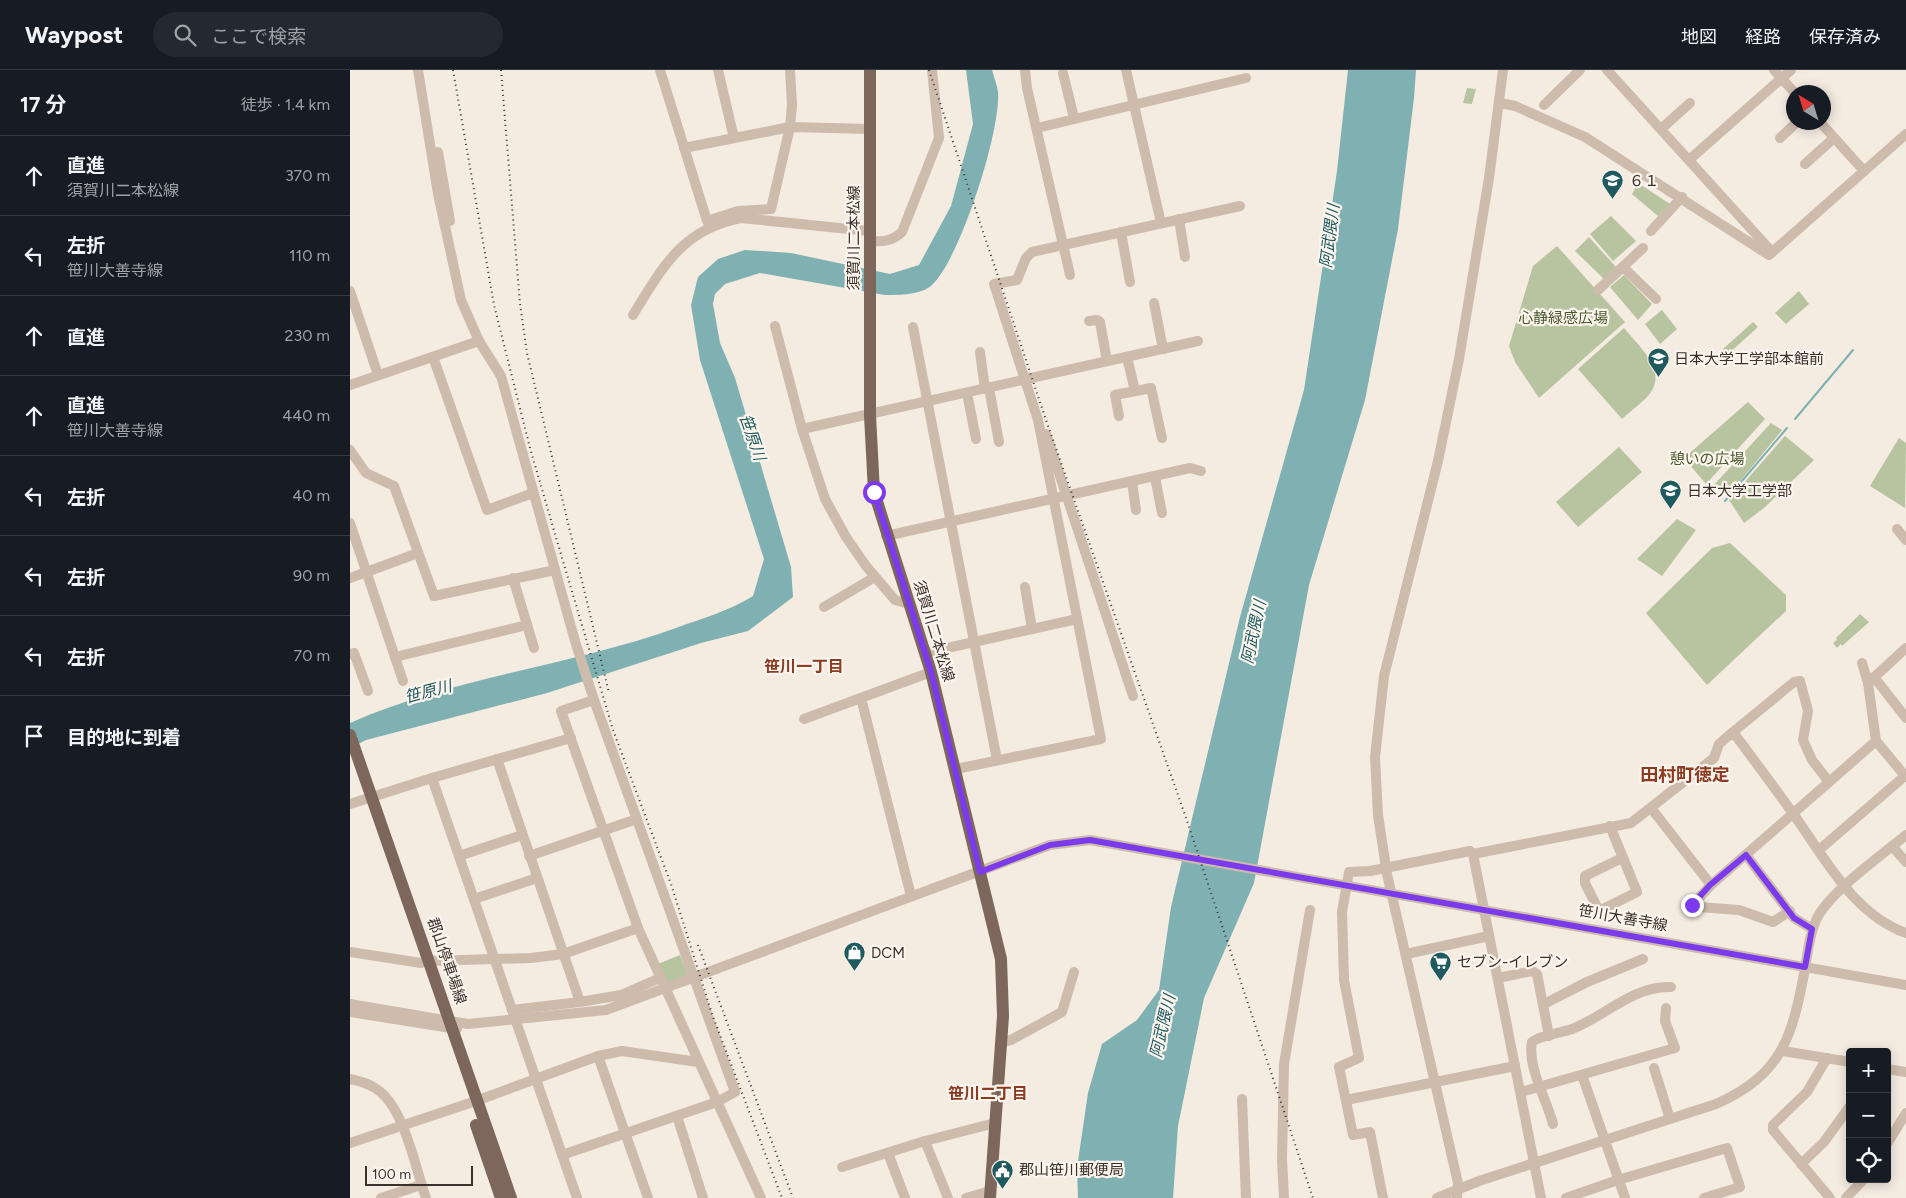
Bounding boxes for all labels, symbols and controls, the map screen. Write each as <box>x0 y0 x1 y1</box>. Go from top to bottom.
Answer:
search box <box>153 12 503 57</box>
text: Waypost <box>25 20 123 49</box>
icon: search <box>171 21 199 49</box>
text: ここで検索 <box>211 25 306 48</box>
text: 地図 <box>1681 26 1717 48</box>
text: 経路 <box>1745 26 1781 48</box>
text: 保存済み <box>1809 26 1881 48</box>
north arrow <box>1786 85 1831 130</box>
text: 17 分 <box>20 92 67 117</box>
text: 徒歩 · 1.4 km <box>241 95 330 114</box>
text: 直進 <box>67 154 105 177</box>
icon: ahead <box>20 162 48 190</box>
text: 370 m <box>285 166 330 185</box>
school or university icon: ６１ <box>1601 169 1625 200</box>
place label: ６１ <box>1629 172 1659 190</box>
text: 須賀川二本松線 <box>67 181 179 200</box>
street label: 須賀川二本松線 <box>845 185 863 291</box>
water label: 阿武隈川 <box>1316 201 1343 269</box>
text: 左折 <box>67 234 105 257</box>
icon: left <box>20 242 48 270</box>
text: 110 m <box>289 246 330 265</box>
text: 笹川大善寺線 <box>67 261 163 280</box>
park label: 心静緑感広場 <box>1518 309 1608 327</box>
icon: ahead <box>20 322 48 350</box>
text: 直進 <box>67 326 105 349</box>
text: 230 m <box>285 326 330 345</box>
school or university icon: 日本大学工学部本館前 <box>1646 347 1670 378</box>
place label: 日本大学工学部本館前 <box>1674 350 1824 368</box>
text: 直進 <box>67 394 105 417</box>
icon: ahead <box>20 402 48 430</box>
text: 440 m <box>282 406 330 425</box>
water label: 笹原川 <box>736 411 770 465</box>
text: 笹川大善寺線 <box>67 421 163 440</box>
park label: 憩いの広場 <box>1669 450 1745 468</box>
school or university icon: 日本大学工学部 <box>1659 479 1683 510</box>
route start <box>863 481 886 504</box>
icon: left <box>20 482 48 510</box>
place label: 日本大学工学部 <box>1687 482 1792 500</box>
text: 左折 <box>67 486 105 509</box>
text: 40 m <box>292 486 330 505</box>
icon: left <box>20 562 48 590</box>
text: 左折 <box>67 566 105 589</box>
text: 90 m <box>293 566 330 585</box>
street label: 須賀川二本松線 <box>910 578 958 684</box>
water label: 阿武隈川 <box>1238 597 1270 665</box>
icon: left <box>20 642 48 670</box>
text: 左折 <box>67 646 105 669</box>
text: 70 m <box>294 646 330 665</box>
district label: 笹川一丁目 <box>764 657 844 676</box>
water label: 笹原川 <box>402 676 456 707</box>
icon: arrive <box>20 722 48 750</box>
text: 目的地に到着 <box>67 726 181 749</box>
district label: 田村町徳定 <box>1640 764 1730 786</box>
route end <box>1681 894 1704 917</box>
street label: 笹川大善寺線 <box>1577 901 1669 935</box>
street label: 郡山停車場線 <box>424 916 470 1006</box>
shop icon: DCM <box>843 941 867 972</box>
place label: DCM <box>871 944 905 962</box>
supermarket icon: セブン-イレブン <box>1429 950 1453 981</box>
place label: セブン-イレブン <box>1457 953 1568 971</box>
water label: 阿武隈川 <box>1146 991 1179 1059</box>
map controls <box>1846 1048 1891 1183</box>
button: + <box>1846 1048 1891 1093</box>
district label: 笹川二丁目 <box>948 1084 1028 1103</box>
button: − <box>1846 1093 1891 1138</box>
button: locate <box>1846 1138 1891 1183</box>
public building icon: 郡山笹川郵便局 <box>991 1158 1015 1189</box>
place label: 郡山笹川郵便局 <box>1019 1161 1124 1179</box>
scale bar <box>365 1163 472 1186</box>
text: 100 m <box>372 1166 411 1183</box>

